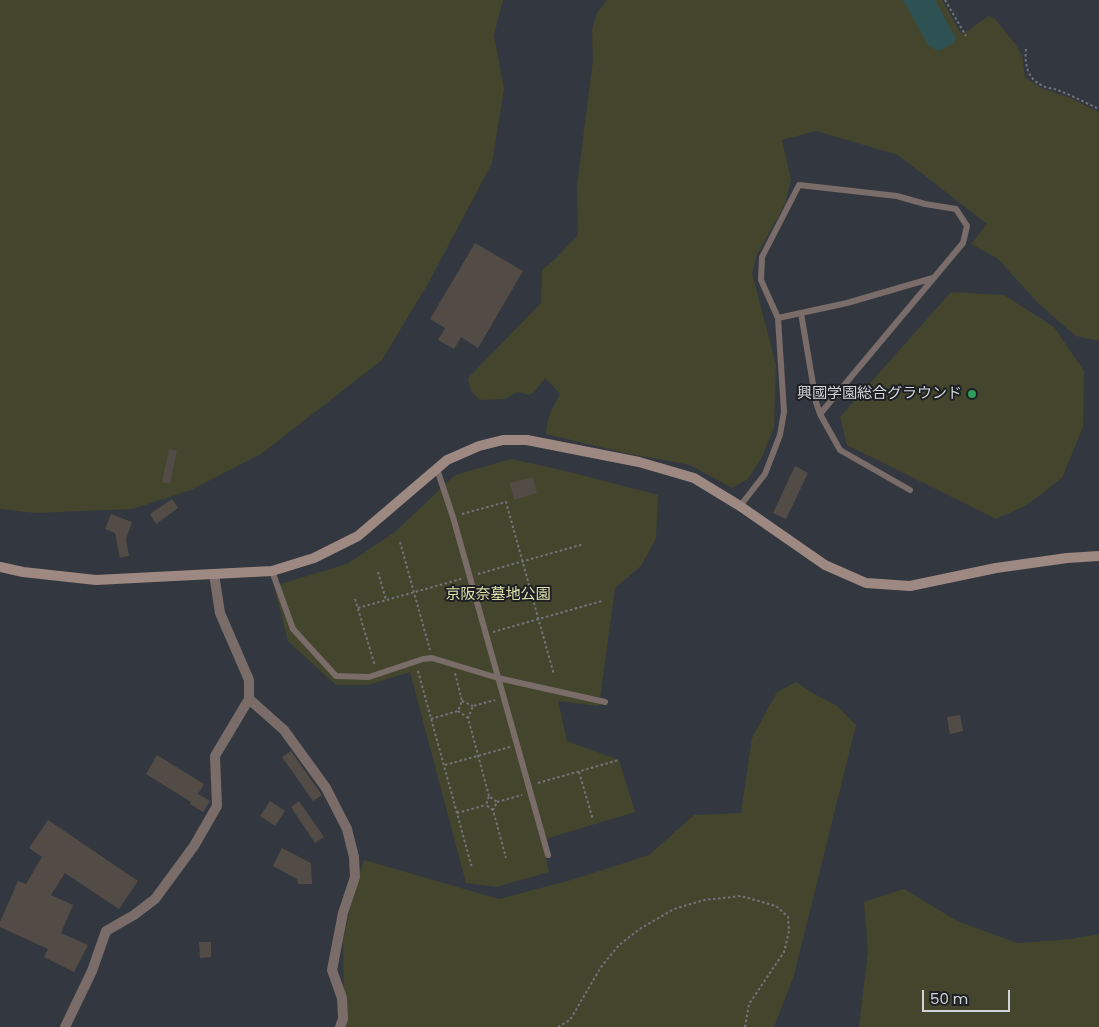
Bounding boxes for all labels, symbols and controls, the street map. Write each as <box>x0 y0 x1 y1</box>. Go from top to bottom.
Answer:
place label: 興國学園総合グラウンド <box>797 385 962 403</box>
marker: 興國学園総合グラウンド <box>966 388 978 400</box>
park label: 京阪奈墓地公園 <box>446 586 550 604</box>
scale bar <box>924 980 1012 1012</box>
text: 50 m <box>930 988 968 1009</box>

